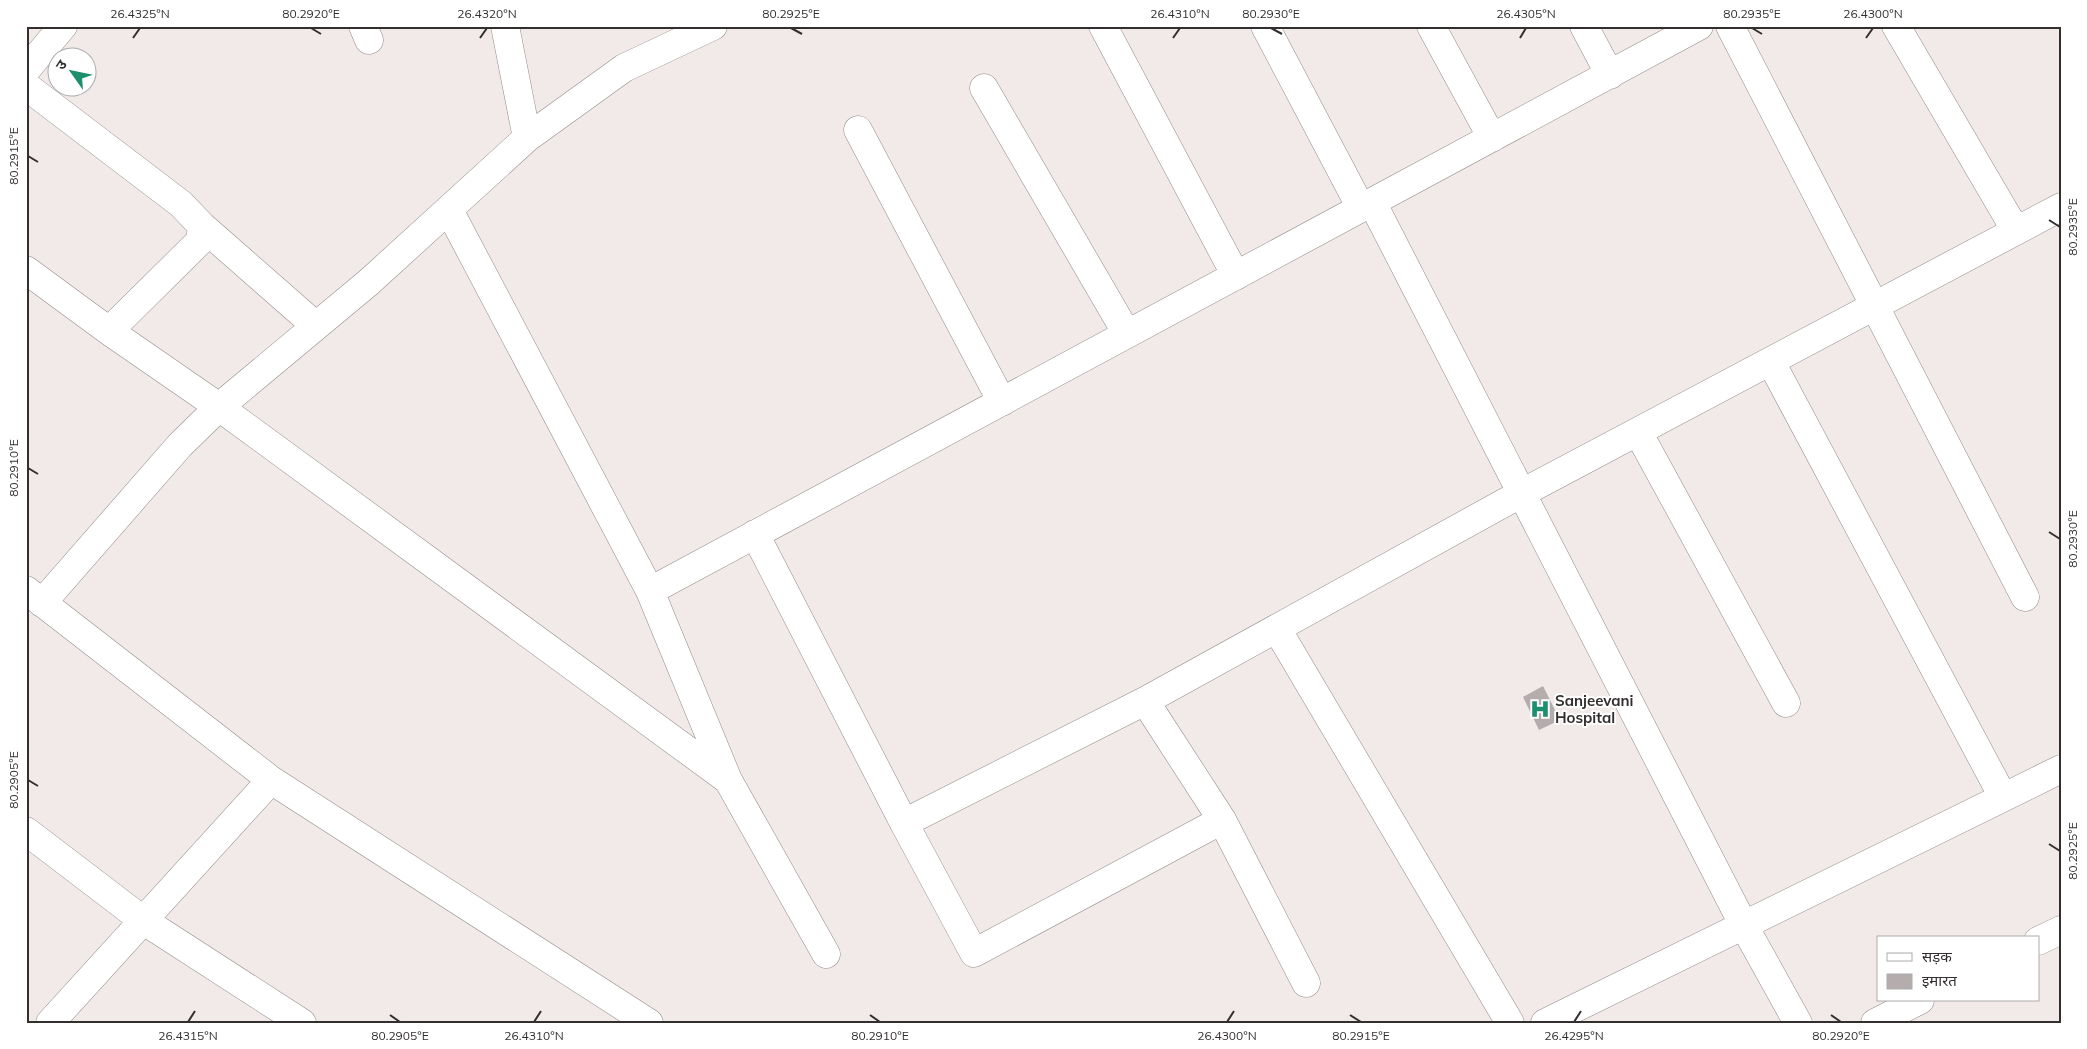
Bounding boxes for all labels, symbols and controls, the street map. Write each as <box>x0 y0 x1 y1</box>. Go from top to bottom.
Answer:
text: 26.4325°N <box>110 6 170 21</box>
text: 80.2920°E <box>282 6 340 21</box>
text: 26.4320°N <box>457 6 517 21</box>
text: 80.2925°E <box>762 6 820 21</box>
text: 26.4310°N <box>1150 6 1210 21</box>
text: 80.2930°E <box>1242 6 1300 21</box>
text: 26.4305°N <box>1496 6 1556 21</box>
text: 80.2935°E <box>1723 6 1781 21</box>
text: 26.4300°N <box>1843 6 1903 21</box>
north arrow <box>48 48 98 98</box>
text: उ <box>51 56 71 73</box>
text: 80.2915°E <box>6 127 21 185</box>
text: 80.2935°E <box>2065 198 2080 256</box>
text: 80.2910°E <box>6 439 21 497</box>
text: 80.2930°E <box>2065 510 2080 568</box>
place label: Sanjeevani Hospital <box>1555 691 1634 727</box>
hospital icon: Sanjeevani Hospital <box>1529 698 1551 720</box>
text: 80.2905°E <box>6 751 21 809</box>
text: 80.2925°E <box>2065 822 2080 880</box>
legend <box>1877 936 2040 1002</box>
text: सड़क <box>1922 947 1952 966</box>
text: इमारत <box>1922 971 1957 990</box>
text: 26.4315°N <box>158 1028 218 1043</box>
text: 80.2905°E <box>371 1028 429 1043</box>
text: 26.4310°N <box>504 1028 564 1043</box>
text: 80.2910°E <box>851 1028 909 1043</box>
text: 26.4300°N <box>1197 1028 1257 1043</box>
text: 80.2915°E <box>1332 1028 1390 1043</box>
text: 26.4295°N <box>1544 1028 1604 1043</box>
text: 80.2920°E <box>1812 1028 1870 1043</box>

